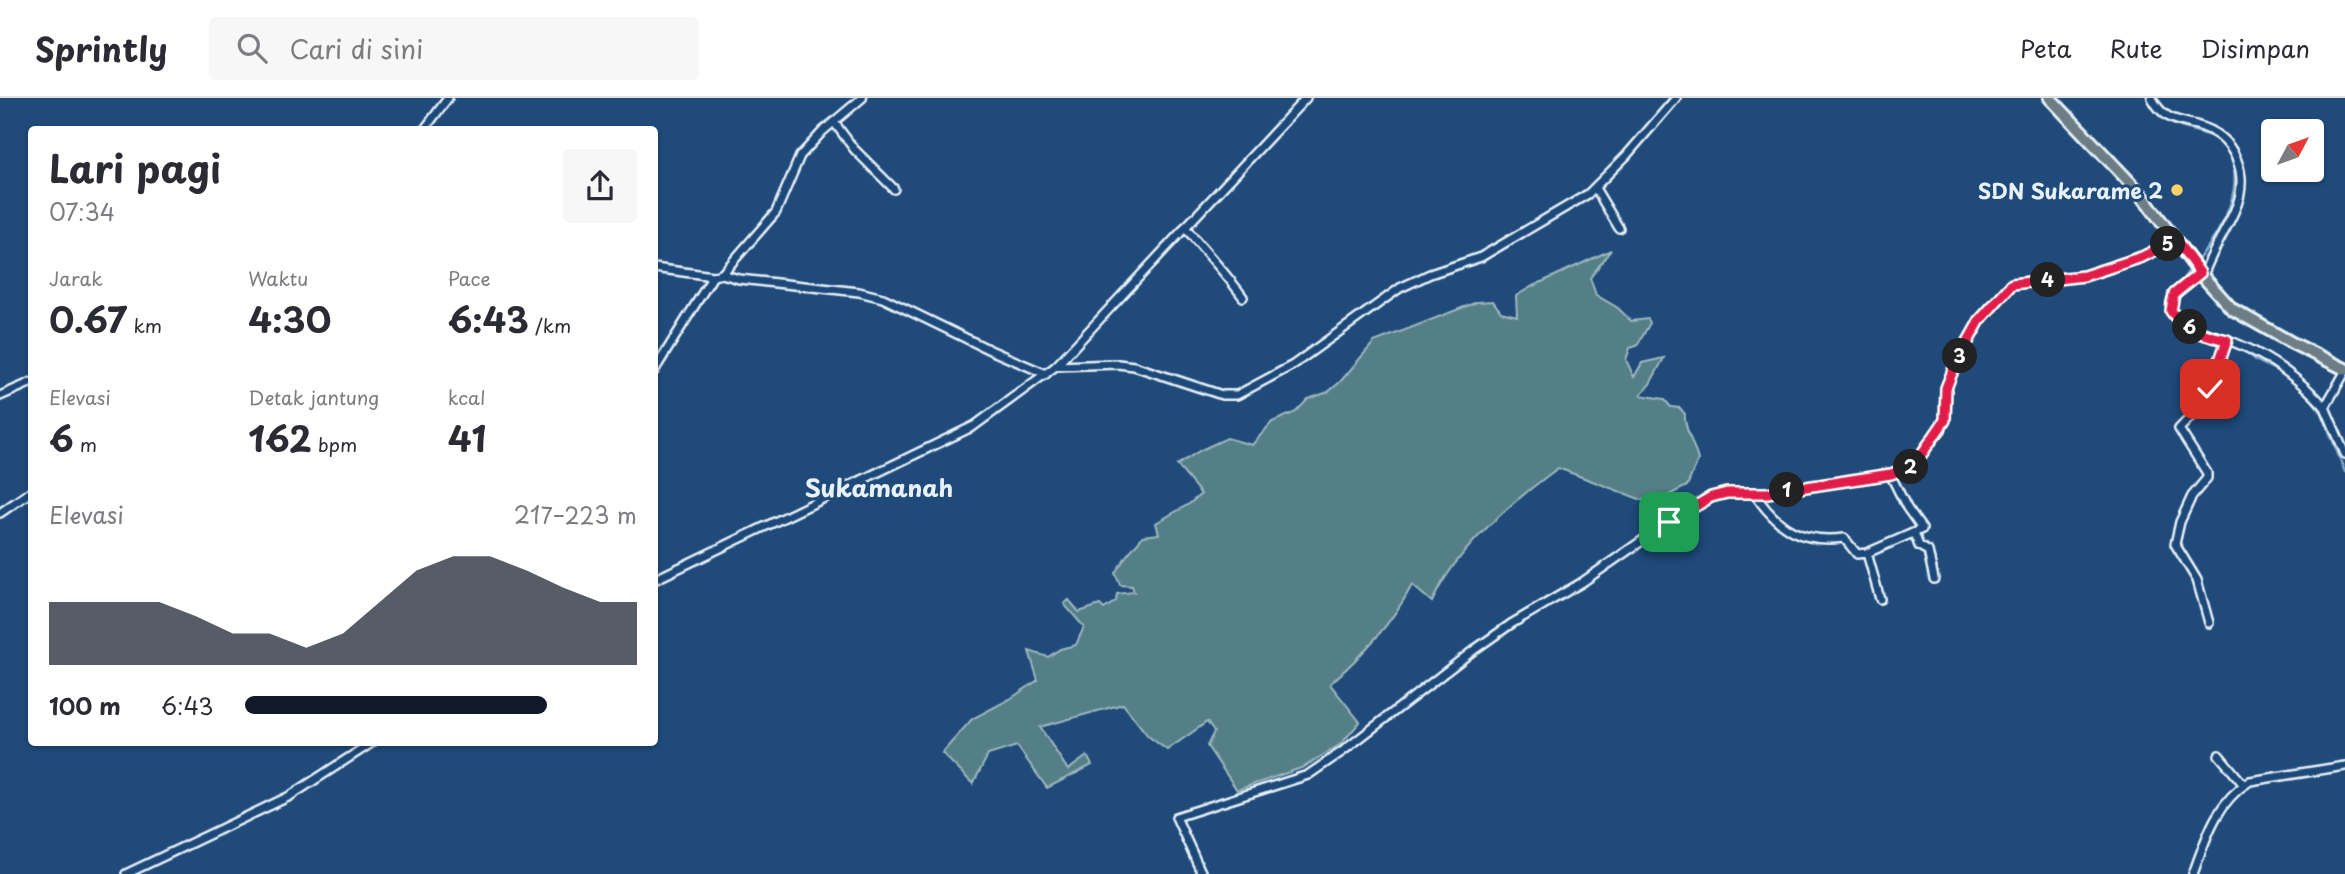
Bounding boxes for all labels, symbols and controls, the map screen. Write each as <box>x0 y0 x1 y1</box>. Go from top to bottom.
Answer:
search box <box>209 17 699 80</box>
text: Sprintly <box>35 23 167 73</box>
icon: search <box>233 29 271 67</box>
text: Cari di sini <box>289 29 423 68</box>
text: Peta <box>2020 30 2072 66</box>
text: Rute <box>2110 30 2162 66</box>
text: Disimpan <box>2200 30 2310 66</box>
north arrow <box>2261 119 2324 182</box>
map controls <box>2261 119 2324 182</box>
text: Lari pagi <box>49 139 221 196</box>
button: share <box>563 149 637 223</box>
place label: SDN Sukarame 2 <box>1978 174 2163 206</box>
marker: SDN Sukarame 2 <box>2169 182 2185 198</box>
text: 07:34 <box>49 194 115 229</box>
pin: 5 <box>2150 226 2186 262</box>
text: 5 <box>2161 229 2174 257</box>
pin: 4 <box>2030 262 2066 298</box>
text: Jarak <box>49 264 103 292</box>
text: Waktu <box>248 264 308 292</box>
text: Pace <box>448 264 491 292</box>
text: 4 <box>2041 265 2054 293</box>
text: 0.67 <box>49 292 127 345</box>
text: 4:30 <box>248 292 331 345</box>
text: 6:43 <box>448 292 529 345</box>
pin: 6 <box>2172 310 2208 344</box>
text: km <box>127 311 162 339</box>
text: /km <box>529 311 571 339</box>
text: 6 <box>2183 312 2196 340</box>
pin: 3 <box>1942 338 1978 374</box>
text: 3 <box>1953 341 1966 369</box>
pin <box>2180 359 2240 419</box>
icon: check <box>2191 370 2229 408</box>
text: Elevasi <box>49 383 111 411</box>
text: Detak jantung <box>248 383 379 411</box>
text: kcal <box>448 383 486 411</box>
text: 6 <box>49 411 74 464</box>
text: 162 <box>248 411 312 464</box>
text: 41 <box>448 411 486 464</box>
text: m <box>74 430 97 458</box>
text: bpm <box>312 430 357 458</box>
pin: 2 <box>1894 450 1928 484</box>
text: 2 <box>1904 452 1917 480</box>
district label: Sukamanah <box>805 469 953 505</box>
pin: 1 <box>1770 472 1804 508</box>
text: 1 <box>1782 475 1791 503</box>
pin <box>1639 492 1699 552</box>
text: Elevasi <box>49 497 124 532</box>
text: 217–223 m <box>514 497 637 532</box>
icon: arrive <box>1650 503 1688 541</box>
text: 100 m <box>49 688 121 723</box>
text: 6:43 <box>161 688 214 723</box>

